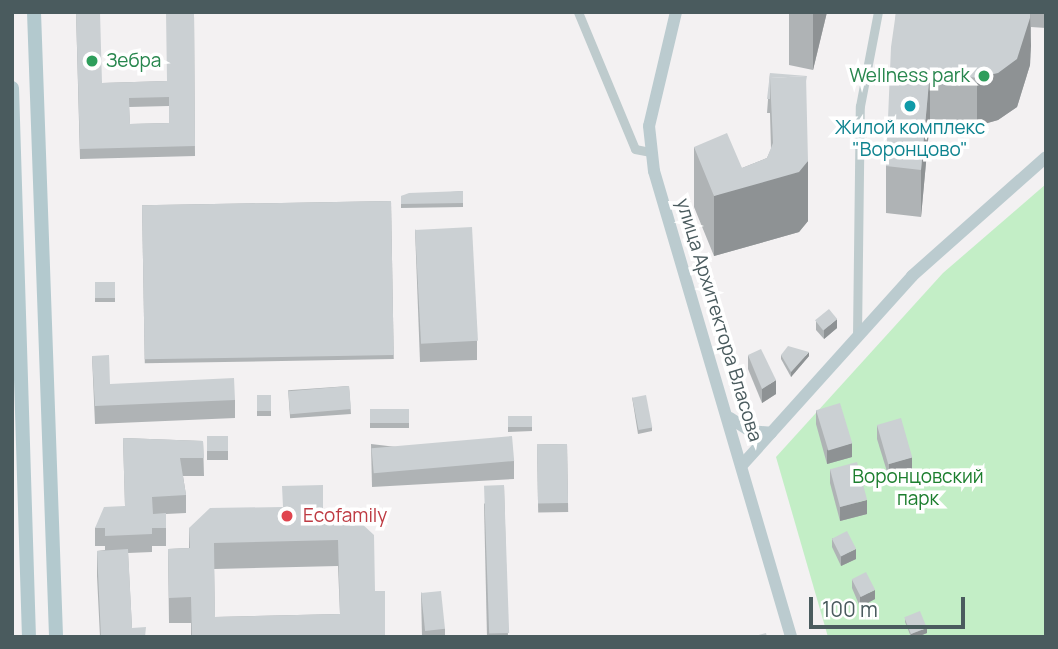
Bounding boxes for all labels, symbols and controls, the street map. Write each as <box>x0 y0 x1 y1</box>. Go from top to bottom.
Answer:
place label: Зебра <box>106 50 161 72</box>
marker: Зебра <box>84 53 100 69</box>
place label: Wellness park <box>849 65 970 87</box>
marker: Wellness park <box>976 68 992 84</box>
marker: Жилой комплекс "Воронцово" <box>902 98 918 114</box>
place label: Жилой комплекс "Воронцово" <box>835 117 985 161</box>
street label: улица Архитектора Власова <box>671 196 767 444</box>
park label: Воронцовский парк <box>852 466 984 510</box>
place label: Ecofamily <box>303 505 387 527</box>
marker: Ecofamily <box>277 506 297 526</box>
scale bar <box>813 582 969 626</box>
text: 100 m <box>822 595 878 623</box>

